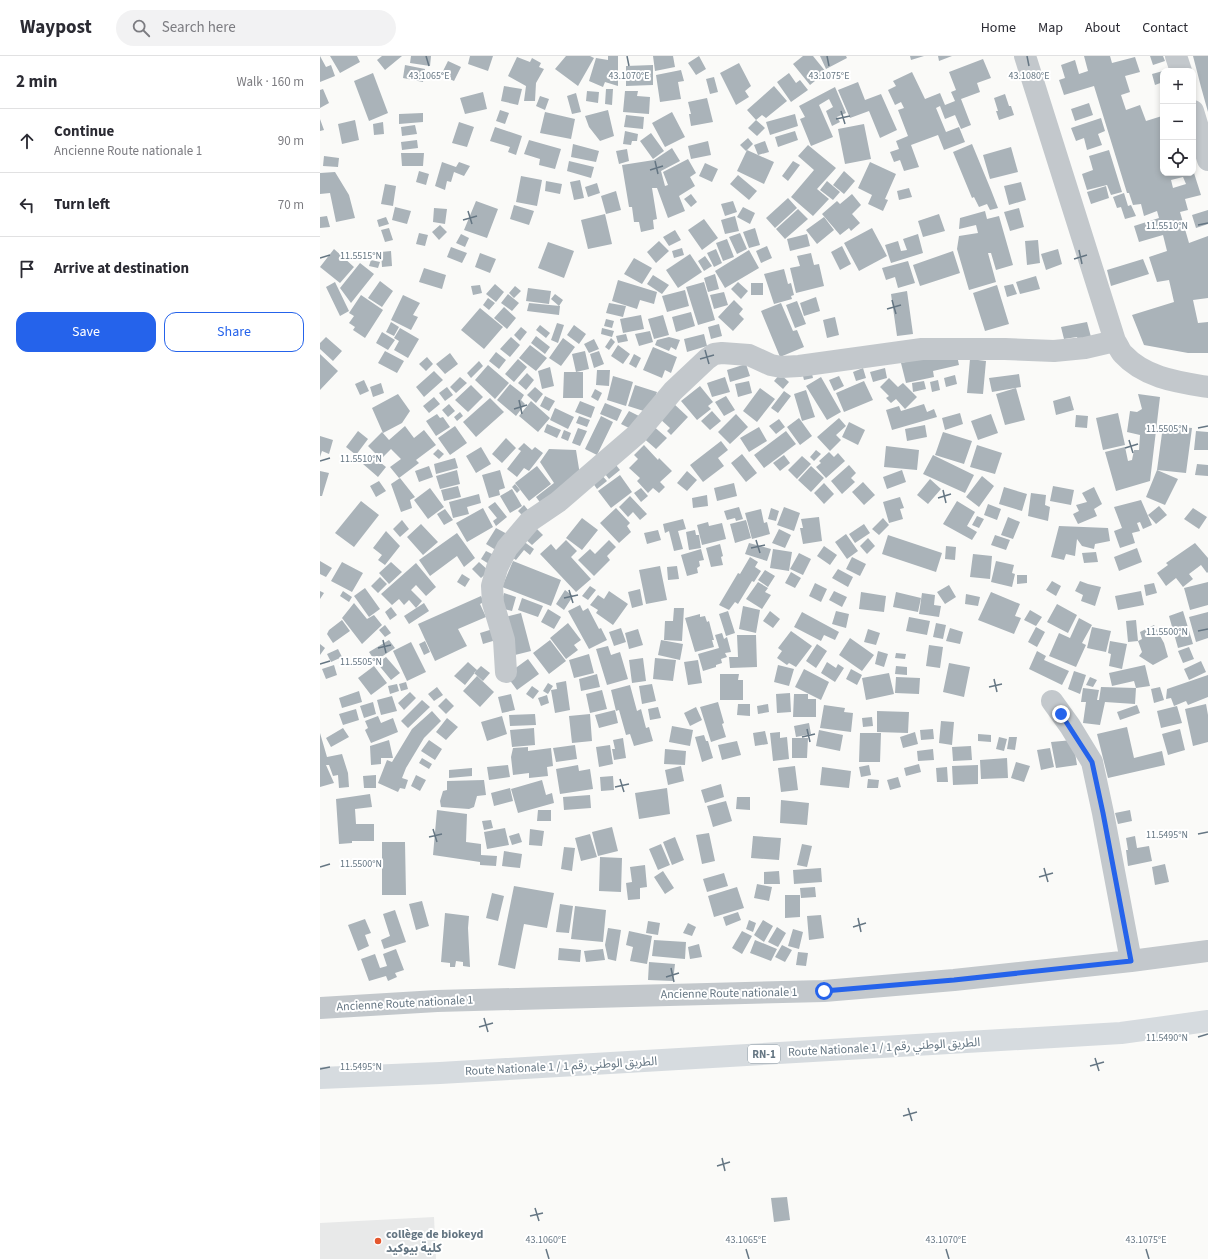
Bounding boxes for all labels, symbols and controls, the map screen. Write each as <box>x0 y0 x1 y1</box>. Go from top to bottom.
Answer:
search box <box>116 10 396 46</box>
text: Waypost <box>20 14 92 41</box>
icon: search <box>130 17 152 39</box>
text: Search here <box>162 17 236 38</box>
text: Home <box>981 18 1016 38</box>
text: Map <box>1038 18 1063 38</box>
text: About <box>1085 18 1120 38</box>
text: Contact <box>1142 18 1188 38</box>
map controls <box>1160 68 1196 176</box>
button: + <box>1160 68 1196 104</box>
text: 43.1065°E <box>409 69 449 83</box>
text: 43.1070°E <box>609 69 649 83</box>
text: 43.1075°E <box>809 69 849 83</box>
text: 43.1080°E <box>1009 69 1049 83</box>
text: 2 min <box>16 70 57 94</box>
text: Walk · 160 m <box>236 73 304 91</box>
button: − <box>1160 104 1196 140</box>
text: Continue <box>54 121 114 142</box>
icon: ahead <box>16 130 38 152</box>
text: 90 m <box>278 132 304 150</box>
button: locate <box>1160 140 1196 176</box>
text: Ancienne Route nationale 1 <box>54 142 202 160</box>
icon: left <box>16 194 38 216</box>
text: Turn left <box>54 194 110 215</box>
text: 70 m <box>278 196 304 214</box>
text: 11.5510°N <box>1146 219 1188 233</box>
text: 11.5515°N <box>340 249 382 263</box>
icon: arrive <box>16 258 38 280</box>
text: Arrive at destination <box>54 258 189 279</box>
button: Save <box>16 312 156 352</box>
button: Share <box>164 312 304 352</box>
text: 11.5505°N <box>1146 422 1188 436</box>
text: 11.5510°N <box>340 452 382 466</box>
text: 11.5500°N <box>1146 625 1188 639</box>
text: 11.5505°N <box>340 655 382 669</box>
route end <box>1052 705 1070 723</box>
text: 11.5495°N <box>1146 828 1188 842</box>
text: 11.5500°N <box>340 857 382 871</box>
route start <box>815 982 833 1000</box>
street label: Ancienne Route nationale 1 <box>660 984 798 1003</box>
street label: Ancienne Route nationale 1 <box>336 991 474 1016</box>
text: 11.5490°N <box>1146 1031 1188 1045</box>
street label: Route Nationale 1 / الطريق الوطني رقم 1 <box>788 1034 981 1062</box>
road number: RN-1 <box>748 1045 780 1063</box>
street label: Route Nationale 1 / الطريق الوطني رقم 1 <box>465 1053 658 1081</box>
text: 11.5495°N <box>340 1060 382 1074</box>
place label: collège de biokeyd كلية بيوكيد <box>386 1226 484 1257</box>
text: 43.1060°E <box>526 1233 566 1247</box>
text: 43.1065°E <box>726 1233 766 1247</box>
text: 43.1070°E <box>926 1233 966 1247</box>
text: 43.1075°E <box>1126 1233 1166 1247</box>
marker: collège de biokeyd كلية بيوكيد <box>373 1236 383 1246</box>

